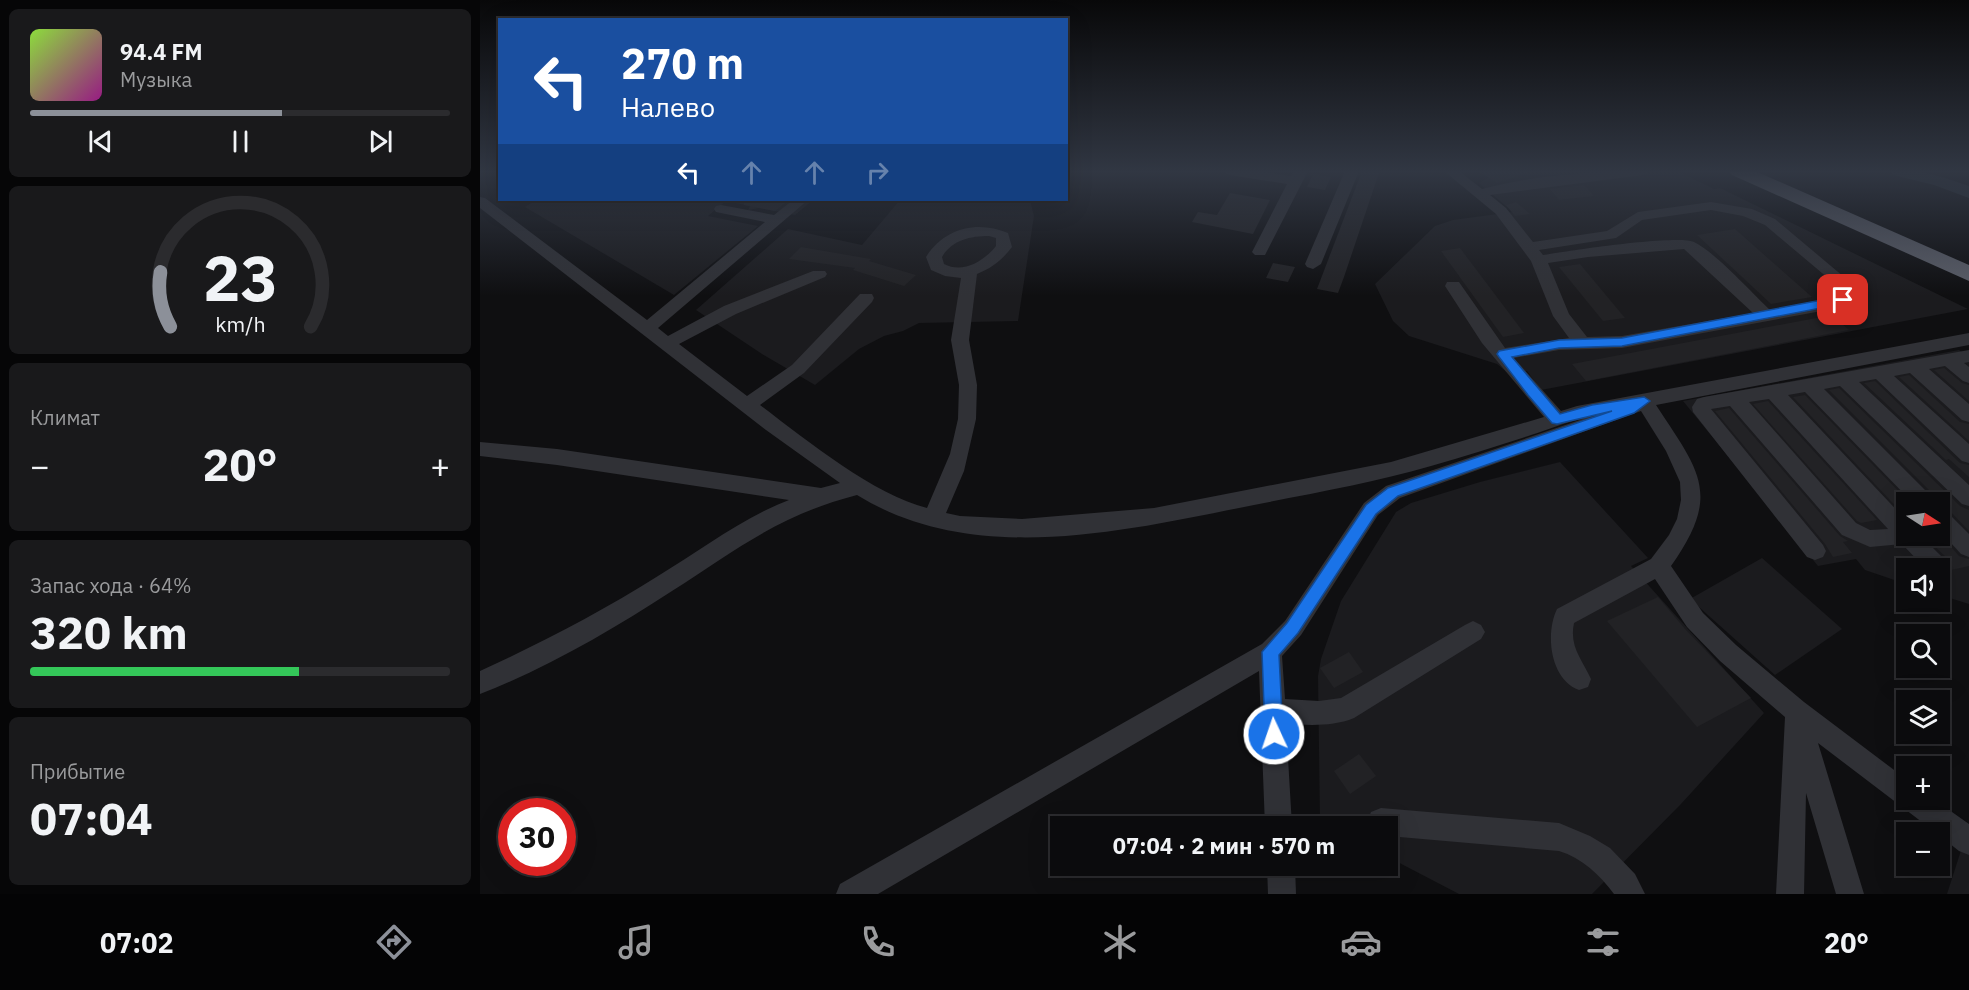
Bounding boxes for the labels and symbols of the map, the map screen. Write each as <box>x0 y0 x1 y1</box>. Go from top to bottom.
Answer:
pin <box>1817 274 1868 325</box>
north arrow <box>1896 492 1950 546</box>
position arrow <box>1242 702 1306 766</box>
speed limit sign: 30 <box>498 798 576 876</box>

